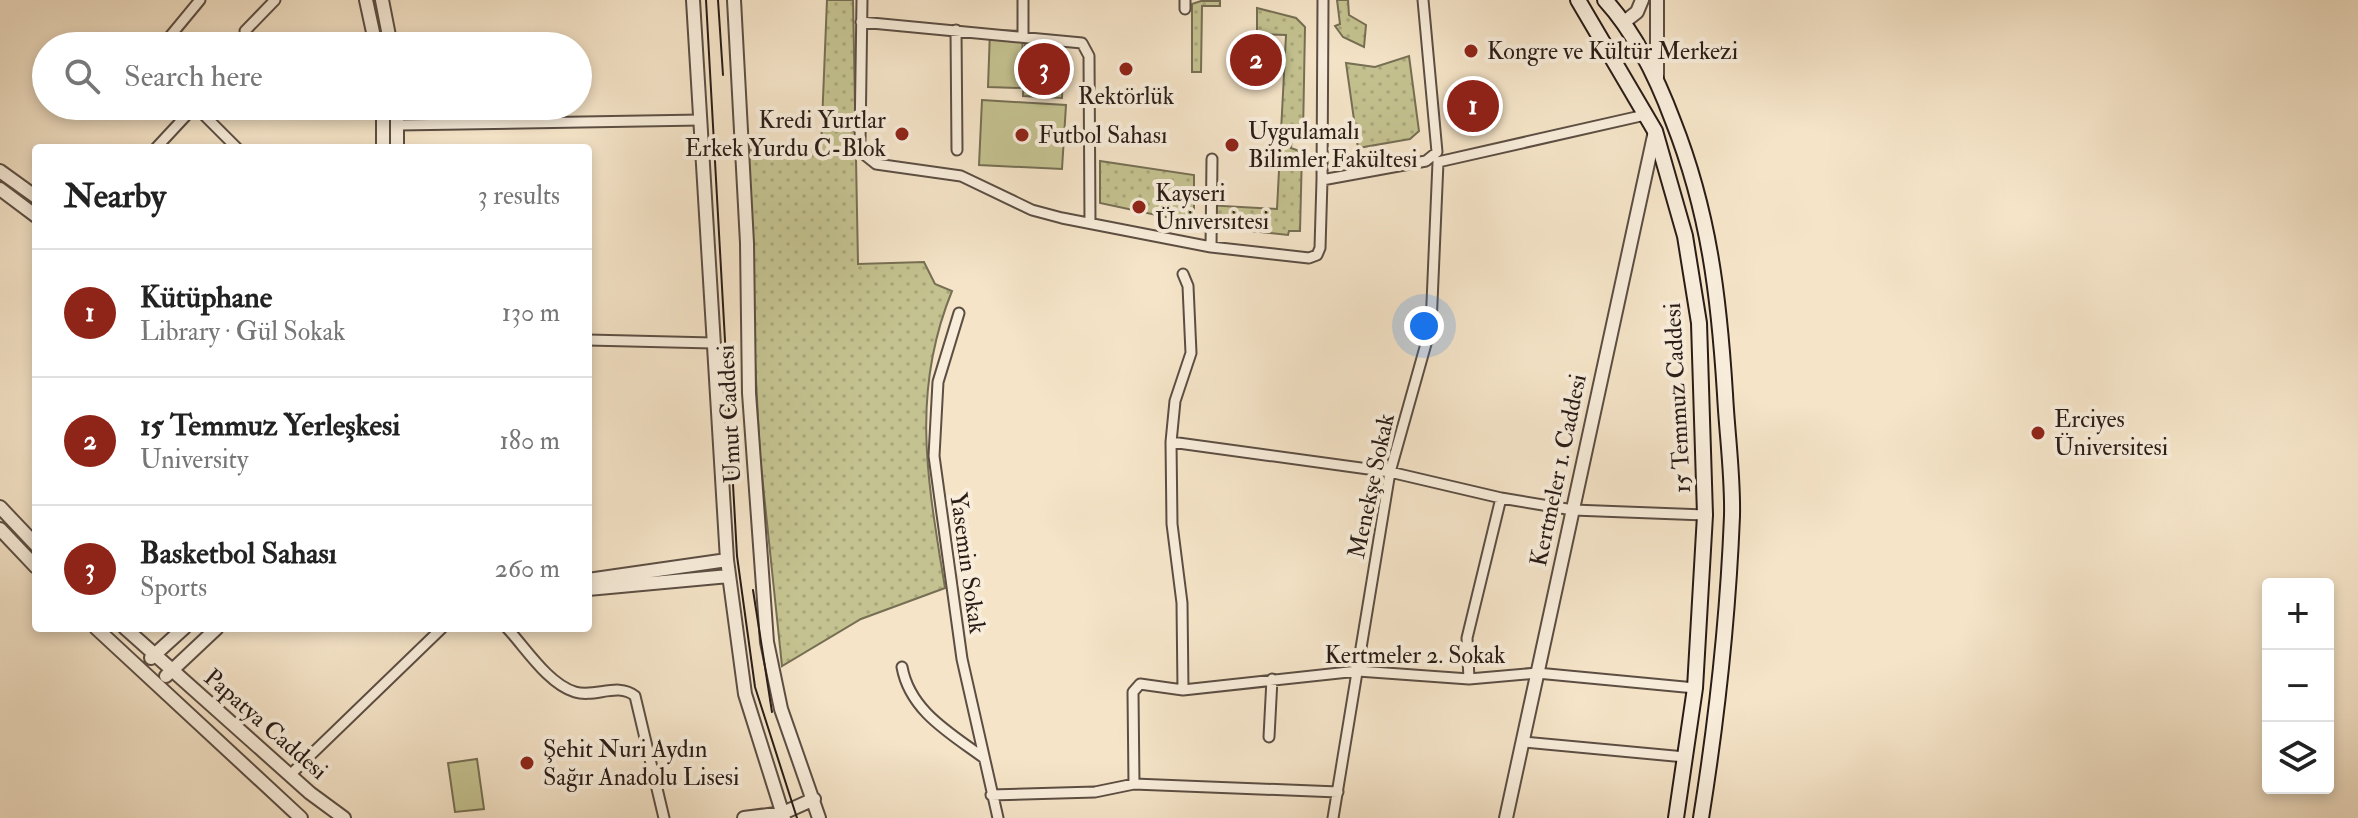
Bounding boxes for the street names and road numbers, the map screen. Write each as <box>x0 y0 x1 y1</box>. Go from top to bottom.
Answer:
street label: 15 Temmuz Caddesi <box>1657 302 1698 494</box>
street label: Umut Caddesi <box>710 344 749 484</box>
street label: Kertmeler 1. Caddesi <box>1523 371 1594 569</box>
street label: Menekşe Sokak <box>1341 410 1402 561</box>
street label: Yasemin Sokak <box>942 490 993 636</box>
street label: Kertmeler 2. Sokak <box>1324 640 1506 671</box>
street label: Papatya Caddesi <box>197 662 334 787</box>

